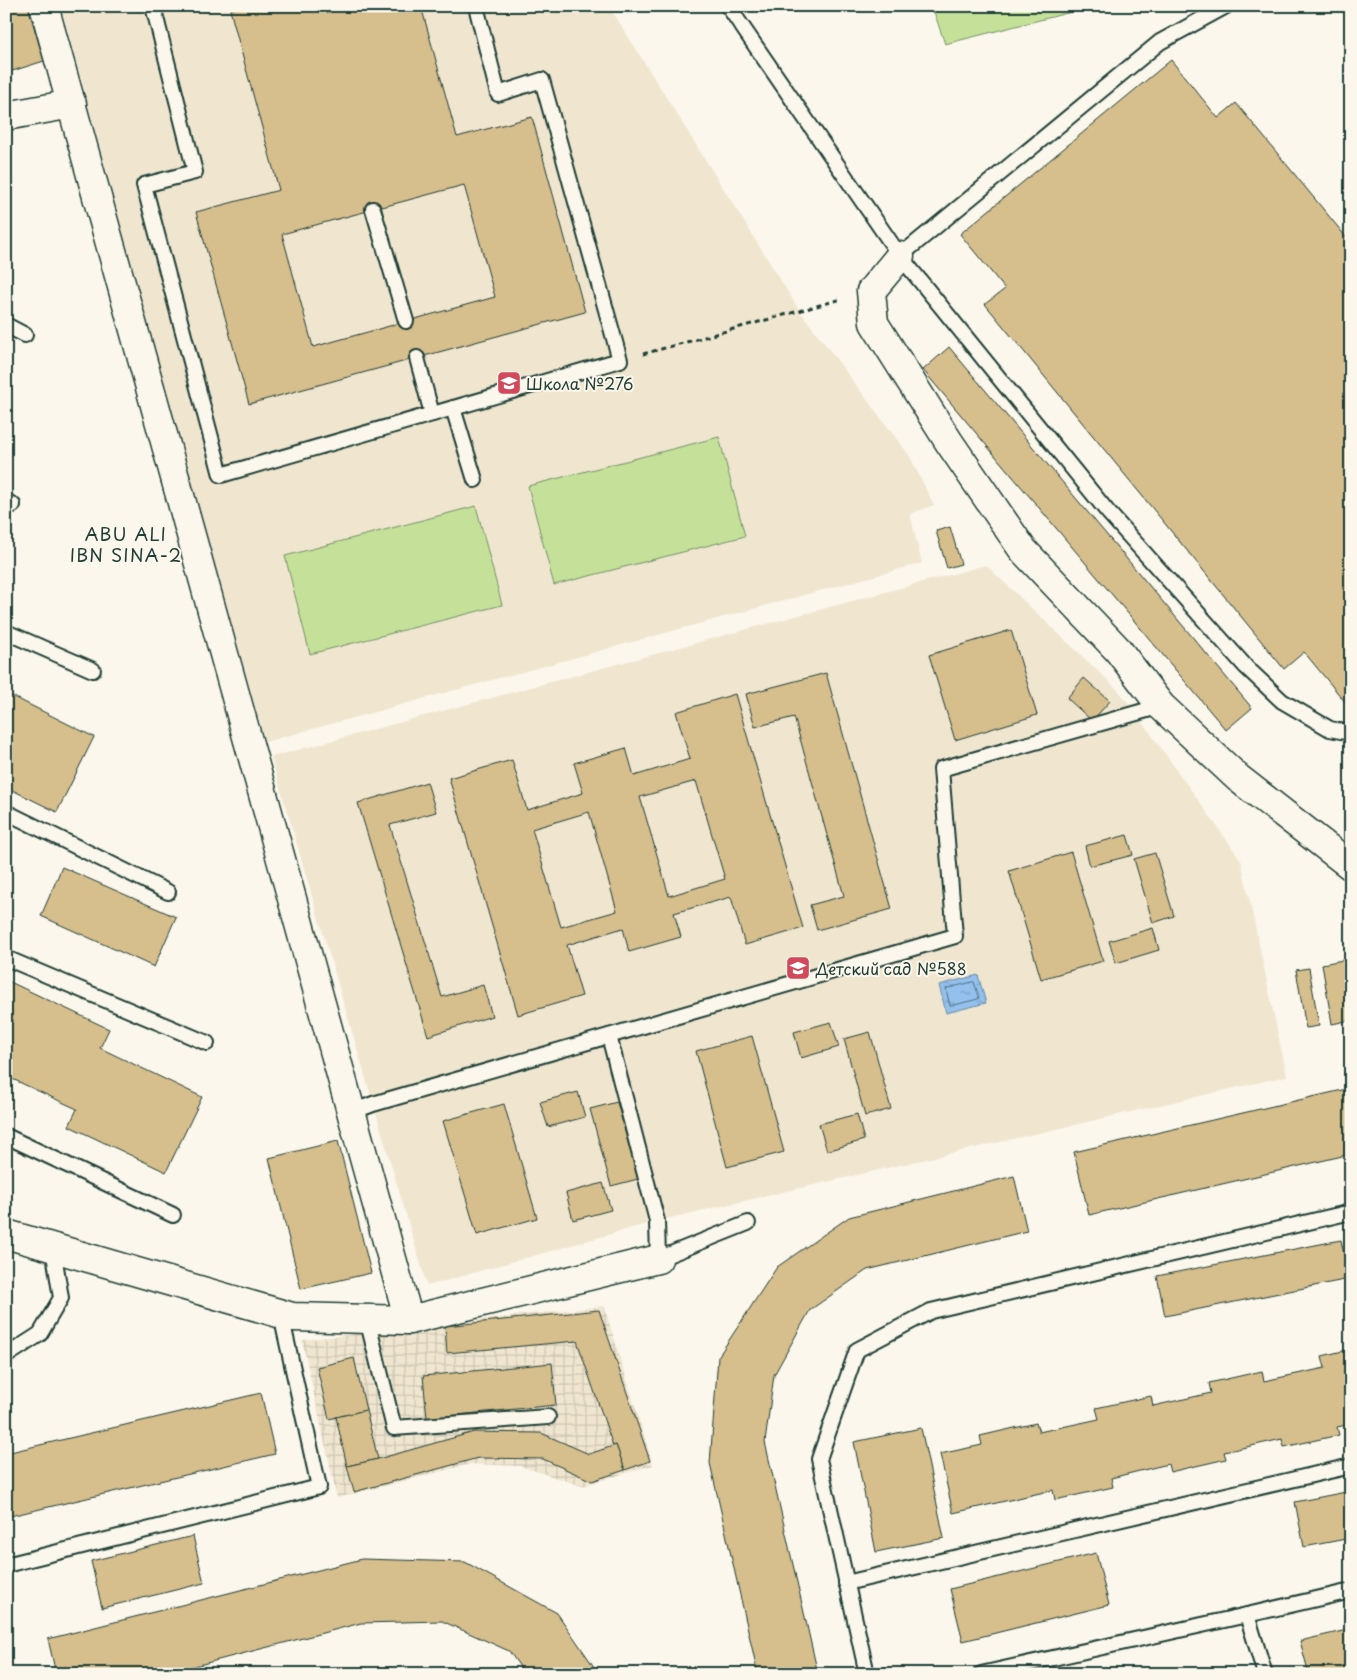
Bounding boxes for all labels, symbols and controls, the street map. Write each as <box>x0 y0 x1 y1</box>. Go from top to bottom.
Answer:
school or university icon: Школа №276 <box>496 370 522 396</box>
place label: Школа №276 <box>526 371 633 395</box>
district label: ABU ALI IBN SINA-2 <box>70 520 182 568</box>
school or university icon: Детский сад №588 <box>785 955 811 981</box>
place label: Детский сад №588 <box>815 956 967 980</box>

